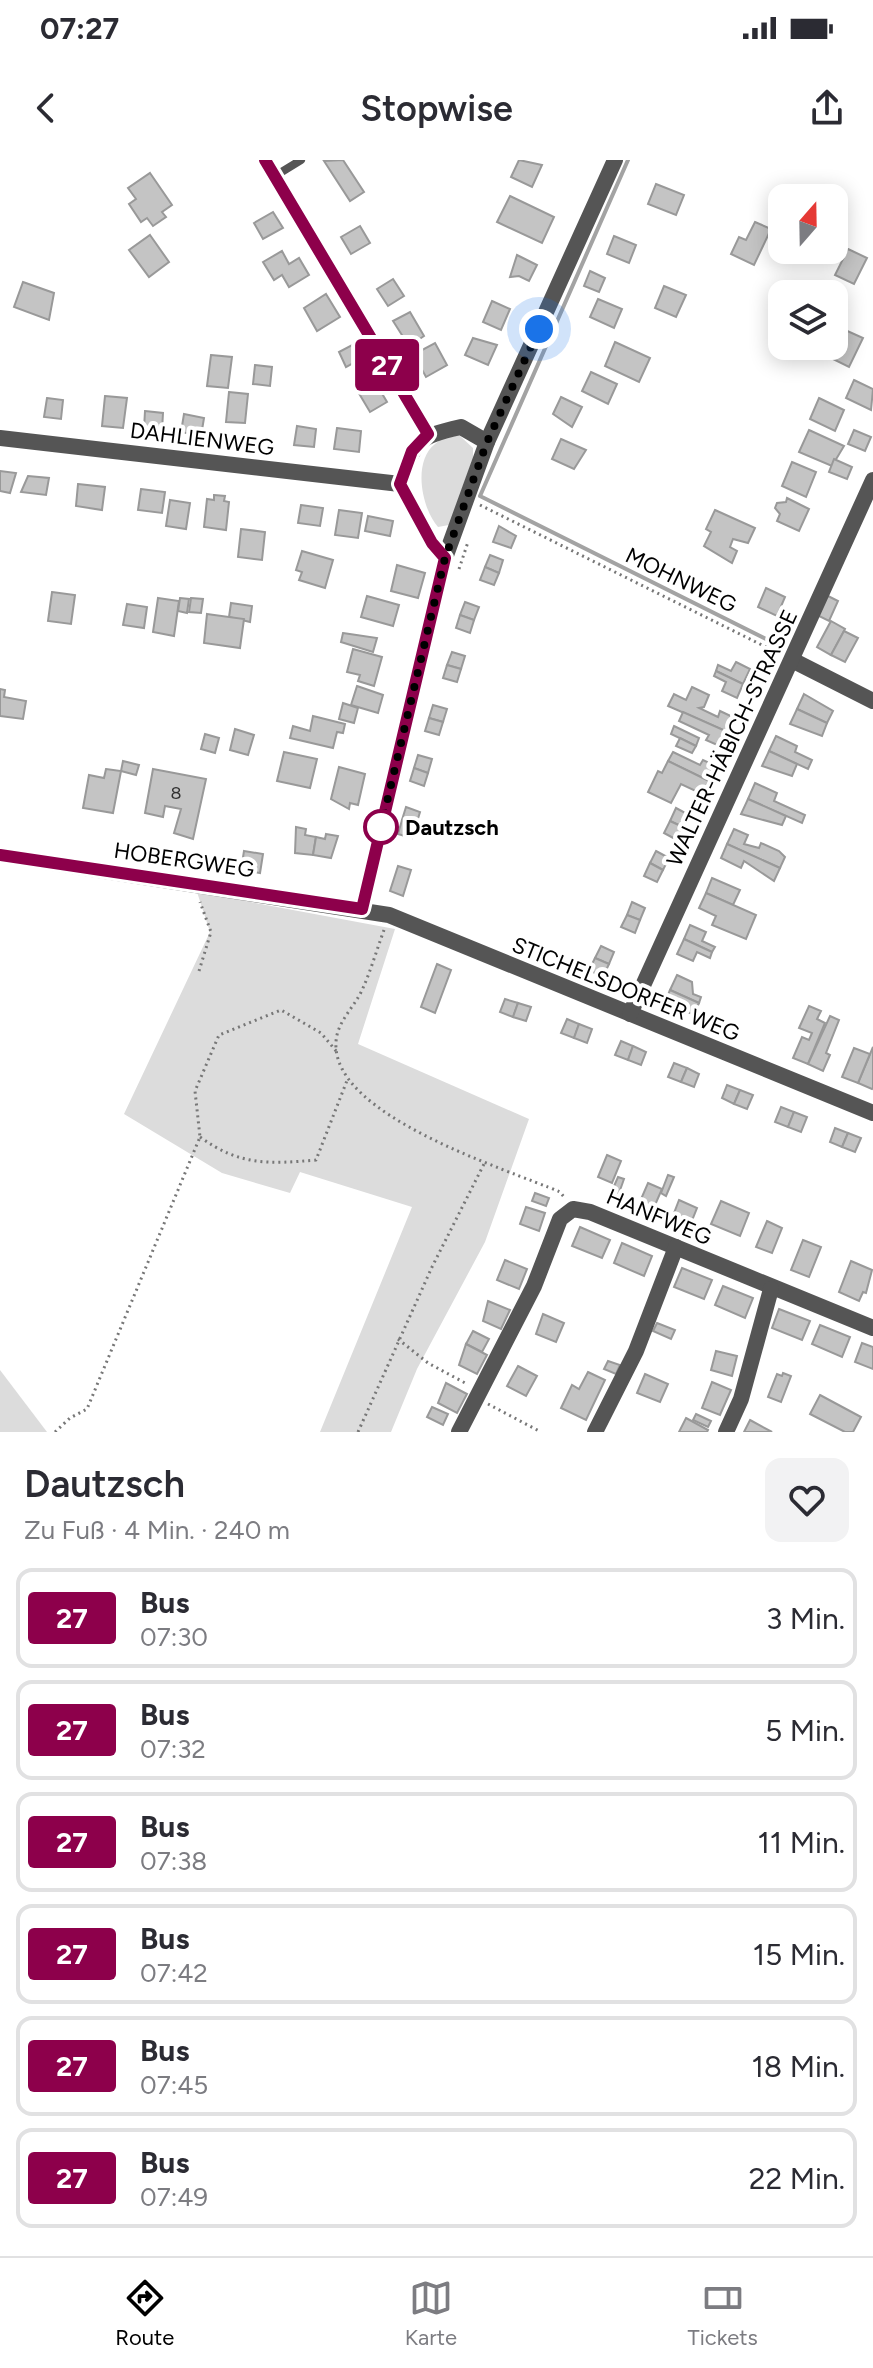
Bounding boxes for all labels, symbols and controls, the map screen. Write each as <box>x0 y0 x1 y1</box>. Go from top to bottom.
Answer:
text: 07:27 <box>40 10 119 47</box>
icon: back <box>24 86 68 130</box>
icon: share <box>805 86 849 130</box>
text: Stopwise <box>360 87 513 130</box>
north arrow <box>768 184 848 264</box>
map controls <box>768 184 848 360</box>
button: layers <box>768 280 848 360</box>
your location <box>519 309 559 349</box>
line badge: 27 <box>351 339 423 391</box>
text: 27 <box>371 348 403 382</box>
street label: DAHLIENWEG <box>128 417 276 461</box>
street label: MOHNWEG <box>621 542 741 618</box>
street label: WALTER-HÄBICH-STRASSE <box>661 605 803 871</box>
house number: 8 <box>170 782 182 804</box>
marker: Dautzsch <box>364 810 398 844</box>
place label: Dautzsch <box>405 814 499 841</box>
street label: HOBERGWEG <box>112 837 256 883</box>
street label: STICHELSDORFER WEG <box>508 931 744 1047</box>
street label: HANFWEG <box>603 1183 715 1251</box>
button: heart <box>765 1458 849 1542</box>
text: Dautzsch <box>24 1461 185 1507</box>
text: Zu Fuß · 4 Min. · 240 m <box>24 1514 290 1546</box>
text: Bus <box>140 1584 189 1621</box>
text: 3 Min. <box>766 1600 845 1637</box>
text: 27 <box>56 1601 88 1635</box>
text: 07:30 <box>140 1621 208 1653</box>
text: Bus <box>140 1696 189 1733</box>
text: 5 Min. <box>765 1712 845 1749</box>
text: 27 <box>56 1713 88 1747</box>
text: 07:32 <box>140 1733 206 1765</box>
text: Bus <box>140 1808 189 1845</box>
text: 11 Min. <box>757 1824 845 1861</box>
text: 27 <box>56 1825 88 1859</box>
text: 07:38 <box>140 1845 207 1877</box>
text: Bus <box>140 1920 189 1957</box>
text: 15 Min. <box>753 1936 845 1973</box>
text: 27 <box>56 1937 88 1971</box>
text: 07:42 <box>140 1957 208 1989</box>
text: Bus <box>140 2032 189 2069</box>
text: 18 Min. <box>751 2048 845 2085</box>
text: 27 <box>56 2049 88 2083</box>
text: 07:45 <box>140 2069 208 2101</box>
text: Bus <box>140 2144 189 2181</box>
text: 22 Min. <box>749 2160 845 2197</box>
text: 27 <box>56 2161 88 2195</box>
text: 07:49 <box>140 2181 208 2213</box>
tab: Route <box>115 2276 174 2351</box>
tab: Karte <box>405 2276 457 2351</box>
tab: Tickets <box>688 2276 758 2351</box>

